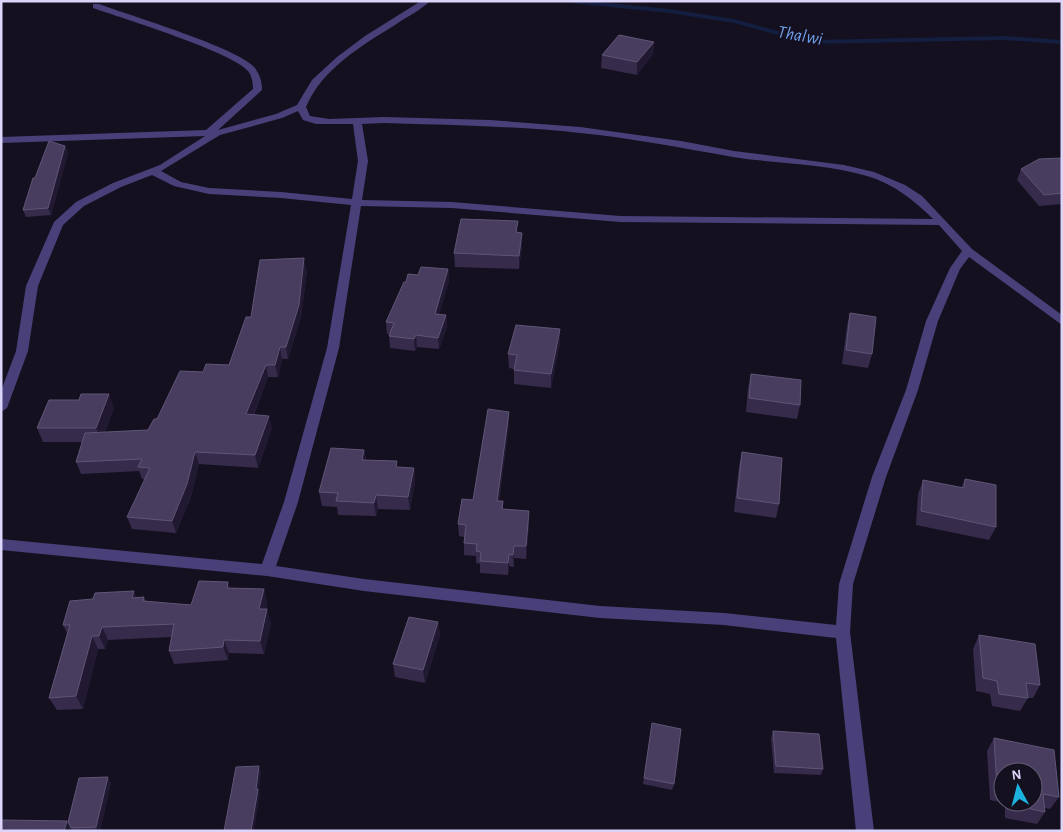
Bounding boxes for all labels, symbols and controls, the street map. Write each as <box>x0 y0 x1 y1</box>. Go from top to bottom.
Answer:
water label: Thalwi <box>776 23 824 49</box>
north arrow <box>993 762 1043 812</box>
text: N <box>1011 768 1022 783</box>

